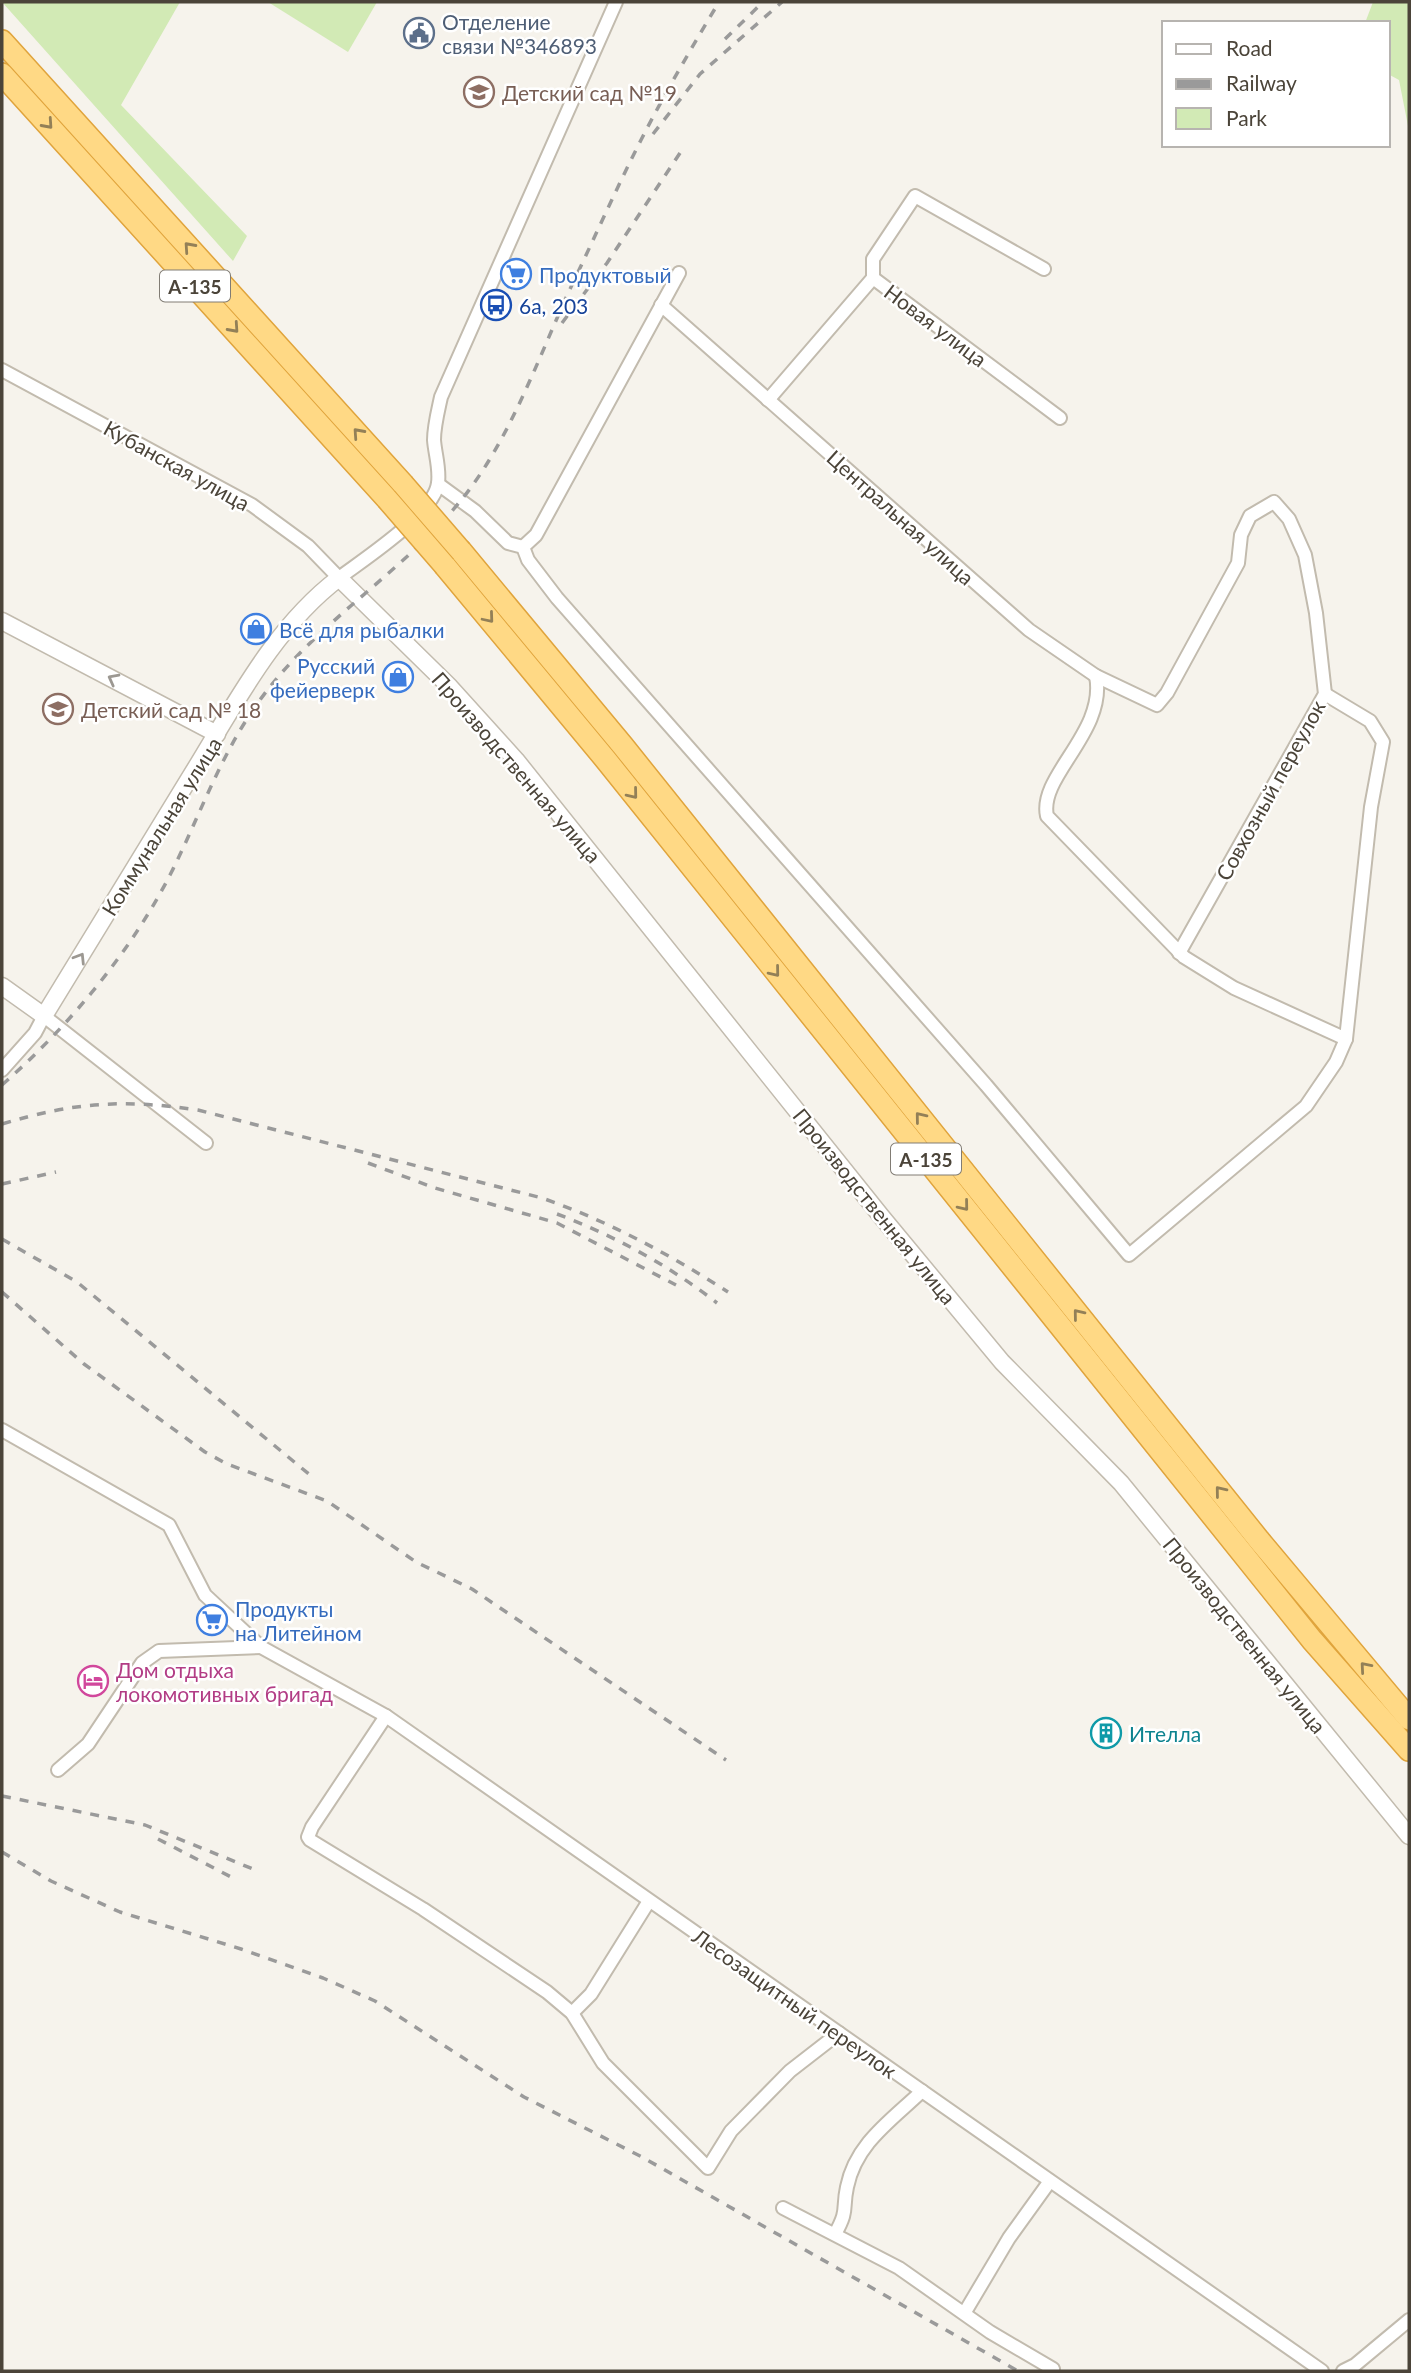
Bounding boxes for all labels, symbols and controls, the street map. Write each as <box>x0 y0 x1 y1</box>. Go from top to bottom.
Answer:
place label: Отделение связи №346893 <box>442 9 597 58</box>
public building icon: Отделение связи №346893 <box>402 16 436 50</box>
legend <box>1162 21 1390 147</box>
text: Road <box>1226 35 1273 60</box>
text: Railway <box>1226 70 1297 95</box>
school or university icon: Детский сад №19 <box>462 75 496 109</box>
place label: Детский сад №19 <box>502 80 677 105</box>
text: Park <box>1226 105 1267 130</box>
one-way arrow <box>40 116 52 129</box>
one-way arrow <box>185 242 197 255</box>
supermarket icon: Продуктовый <box>499 257 533 291</box>
place label: Продуктовый <box>539 262 672 287</box>
road number: А-135 <box>160 270 230 302</box>
street label: Новая улица <box>880 278 992 372</box>
bus stop icon: 6a, 203 <box>479 288 513 322</box>
place label: 6a, 203 <box>519 293 588 318</box>
one-way arrow <box>226 320 239 333</box>
street label: Кубанская улица <box>100 415 254 515</box>
one-way arrow <box>354 429 366 442</box>
street label: Центральная улица <box>822 444 980 590</box>
one-way arrow <box>481 610 493 623</box>
shop icon: Всё для рыбалки <box>239 612 273 646</box>
place label: Всё для рыбалки <box>279 617 445 642</box>
place label: Русский фейерверк <box>270 653 375 702</box>
shop icon: Русский фейерверк <box>381 660 415 694</box>
street label: Производственная улица <box>427 667 607 867</box>
one-way arrow <box>108 674 120 687</box>
school or university icon: Детский сад № 18 <box>41 692 75 726</box>
street label: Совхозный переулок <box>1210 696 1330 884</box>
place label: Детский сад № 18 <box>81 697 261 722</box>
street label: Коммунальная улица <box>96 732 226 920</box>
one-way arrow <box>625 786 637 799</box>
one-way arrow <box>71 952 84 965</box>
one-way arrow <box>767 964 780 976</box>
street label: Производственная улица <box>788 1103 962 1309</box>
one-way arrow <box>916 1113 929 1125</box>
road number: А-135 <box>891 1144 961 1175</box>
one-way arrow <box>955 1199 968 1211</box>
one-way arrow <box>1074 1309 1086 1322</box>
one-way arrow <box>1216 1487 1229 1499</box>
street label: Производственная улица <box>1158 1532 1332 1738</box>
place label: Продукты на Литейном <box>235 1596 362 1645</box>
supermarket icon: Продукты на Литейном <box>195 1603 229 1637</box>
place label: Дом отдыха локомотивных бригад <box>116 1657 333 1706</box>
one-way arrow <box>1361 1663 1373 1676</box>
hotel icon: Дом отдыха локомотивных бригад <box>76 1664 110 1698</box>
building icon: Ителла <box>1089 1716 1123 1750</box>
place label: Ителла <box>1129 1721 1201 1746</box>
street label: Лесозащитный переулок <box>687 1922 902 2083</box>

